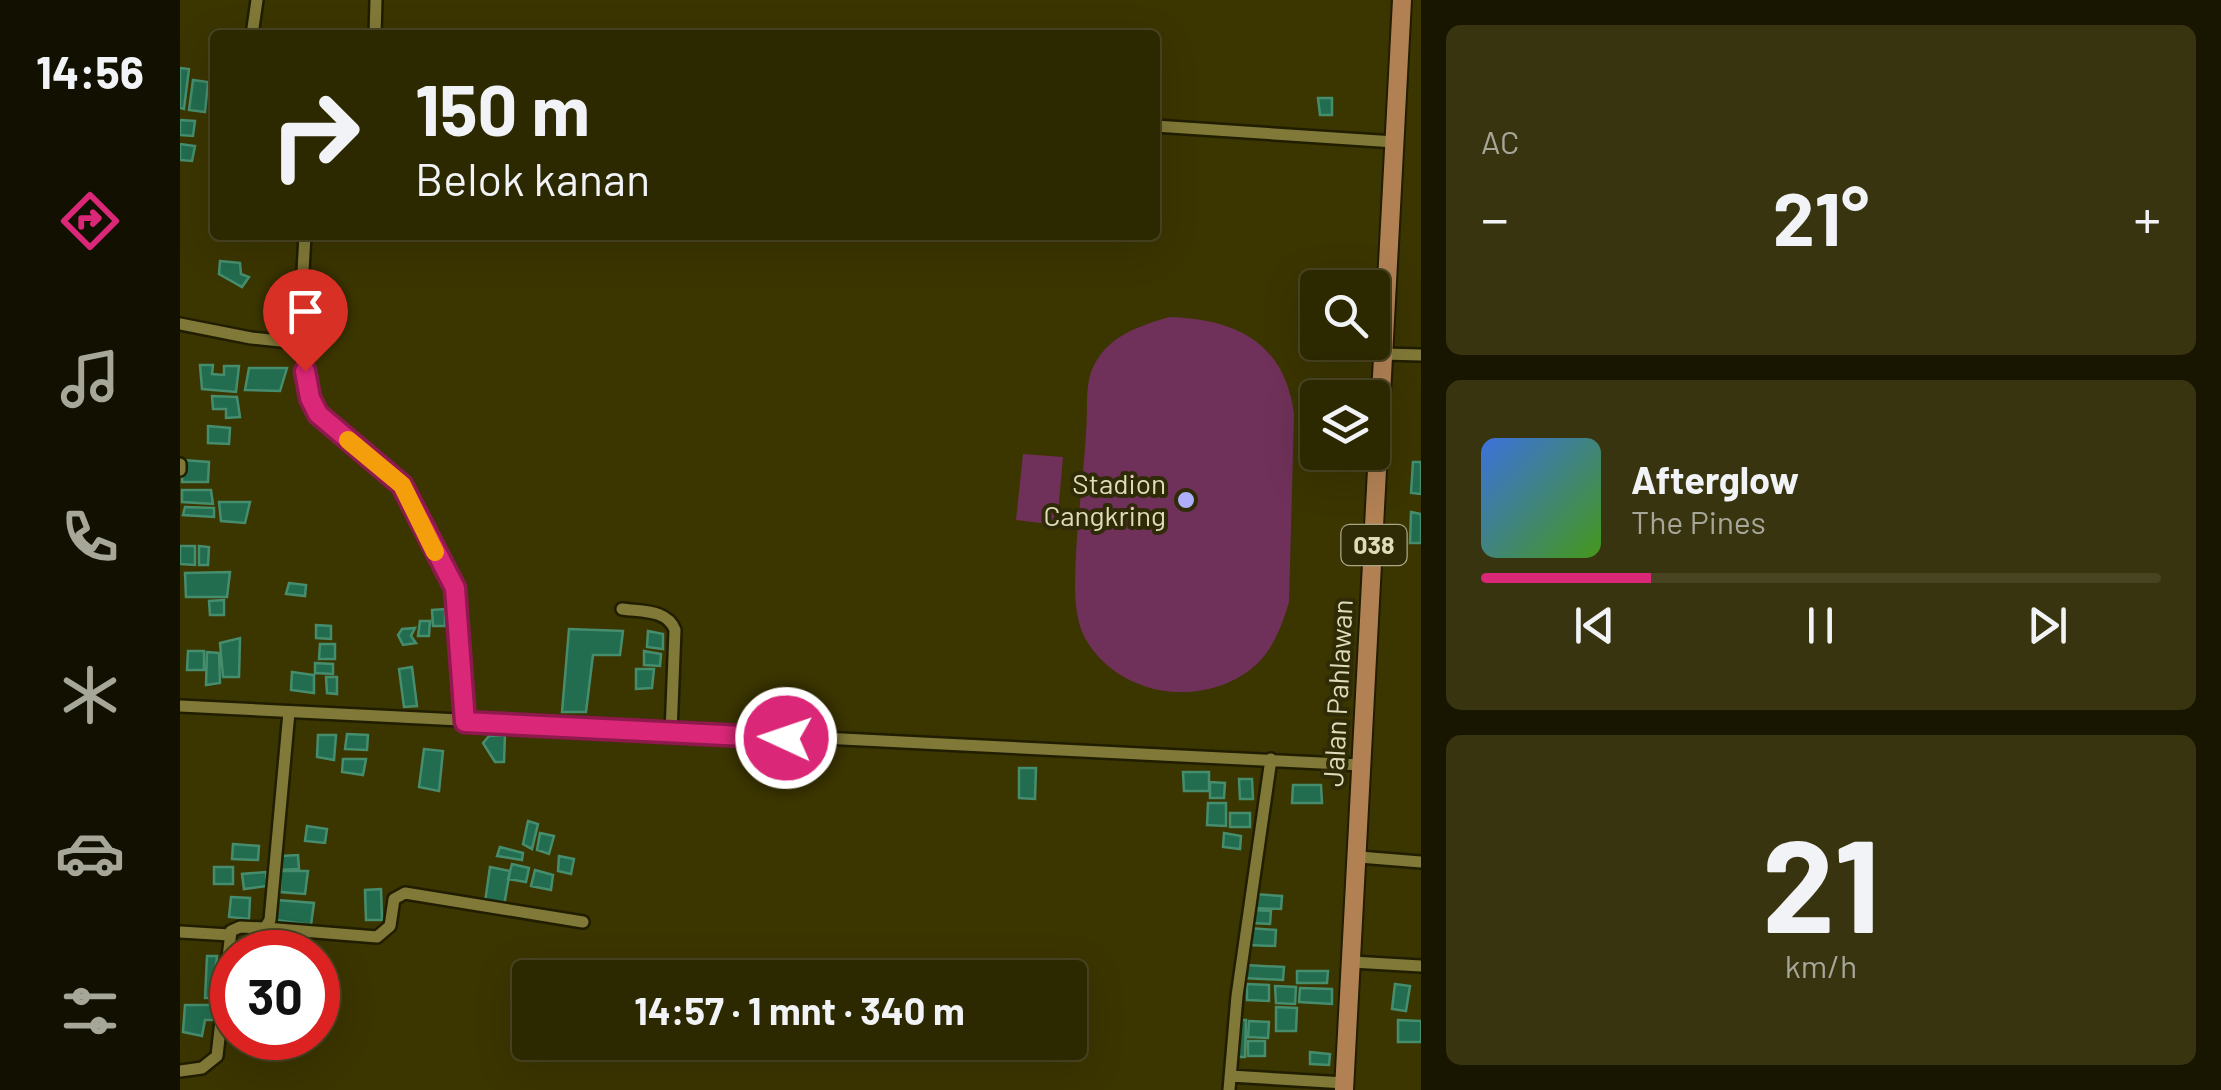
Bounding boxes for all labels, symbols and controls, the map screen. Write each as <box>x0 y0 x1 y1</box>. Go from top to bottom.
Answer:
text: 14:56 <box>36 44 144 98</box>
text: 150 m <box>415 66 590 150</box>
icon: right <box>250 70 380 200</box>
text: AC <box>1481 122 1519 160</box>
text: Belok kanan <box>415 151 650 205</box>
text: 21° <box>1773 171 1869 261</box>
text: − <box>1481 184 1509 250</box>
text: + <box>2133 184 2161 250</box>
icon: directions <box>55 186 125 256</box>
pin <box>263 269 348 372</box>
map controls <box>1300 270 1390 470</box>
button: search <box>1300 270 1390 360</box>
icon: arrive <box>278 284 333 339</box>
icon: music <box>55 344 125 414</box>
button: layers <box>1300 380 1390 470</box>
text: Afterglow <box>1631 456 1799 502</box>
place label: Stadion Cangkring <box>1043 466 1166 532</box>
marker: Stadion Cangkring <box>1175 489 1197 511</box>
icon: phone <box>55 502 125 572</box>
text: The Pines <box>1631 502 1766 540</box>
road number: 038 <box>1342 525 1406 565</box>
street label: Jalan Pahlawan <box>1315 598 1359 788</box>
icon: previous <box>1567 598 1622 653</box>
icon: pause <box>1793 598 1848 653</box>
icon: next <box>2020 598 2075 653</box>
icon: climate <box>55 660 125 730</box>
position arrow <box>734 686 838 790</box>
text: 21 <box>1762 803 1880 959</box>
icon: car <box>55 818 125 888</box>
speed limit sign: 30 <box>210 930 340 1060</box>
text: km/h <box>1785 946 1857 984</box>
icon: filters <box>55 976 125 1046</box>
text: 14:57 · 1 mnt · 340 m <box>634 987 965 1033</box>

